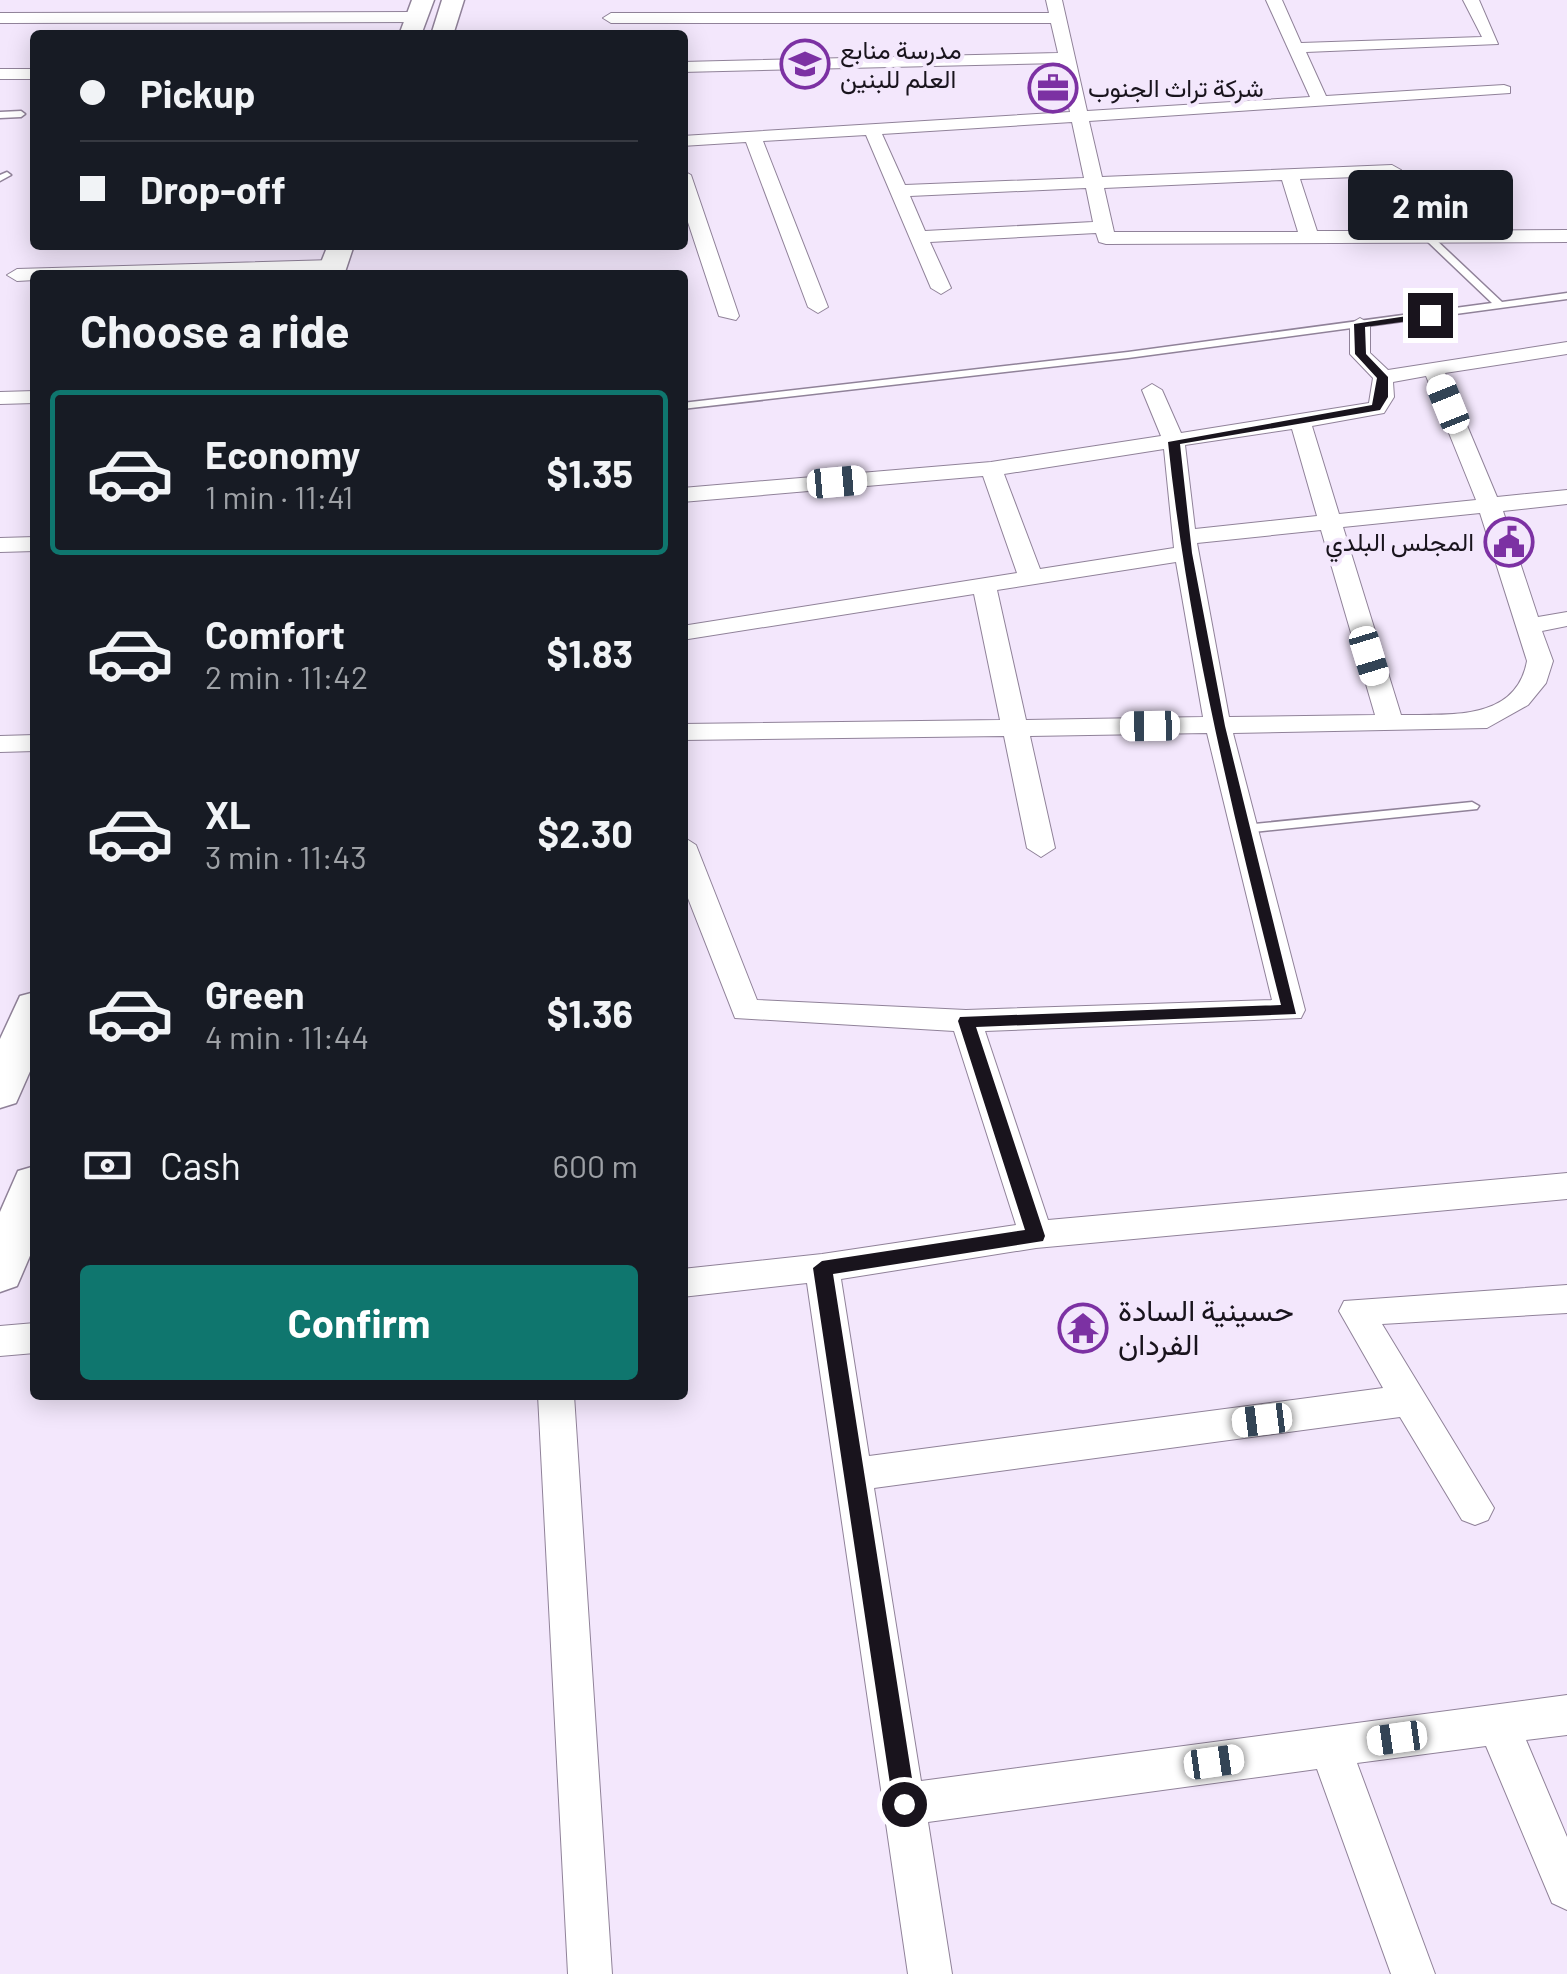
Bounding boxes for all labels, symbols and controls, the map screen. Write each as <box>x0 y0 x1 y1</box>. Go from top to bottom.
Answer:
place label: مدرسة منابع العلم للبنين <box>840 34 962 96</box>
school or university icon: مدرسة منابع العلم للبنين <box>779 38 831 90</box>
office icon: شركة تراث الجنوب <box>1027 62 1079 114</box>
text: Pickup <box>140 70 255 116</box>
place label: شركة تراث الجنوب <box>1088 72 1264 104</box>
text: Drop-off <box>140 166 286 212</box>
callout: 2 min <box>1348 170 1512 240</box>
text: 2 min <box>1392 186 1469 224</box>
route end <box>1408 293 1453 338</box>
text: Choose a ride <box>80 303 350 357</box>
car <box>1423 371 1473 437</box>
icon: car <box>85 428 175 518</box>
text: Economy <box>205 431 360 477</box>
text: $1.35 <box>547 450 633 496</box>
car <box>806 464 868 500</box>
text: 1 min · 11:41 <box>205 477 353 515</box>
public building icon: المجلس البلدي <box>1483 516 1535 568</box>
place label: المجلس البلدي <box>1325 526 1474 563</box>
icon: car <box>85 608 175 698</box>
text: Comfort <box>205 611 345 657</box>
car <box>1346 623 1392 689</box>
text: $1.83 <box>546 630 633 676</box>
text: 2 min · 11:42 <box>205 657 368 695</box>
car <box>1120 710 1180 742</box>
icon: car <box>85 788 175 878</box>
text: XL <box>205 791 251 837</box>
text: $2.30 <box>538 810 633 856</box>
text: 3 min · 11:43 <box>205 837 367 875</box>
icon: car <box>85 968 175 1058</box>
text: Green <box>205 971 305 1017</box>
text: $1.36 <box>547 990 633 1036</box>
text: 4 min · 11:44 <box>205 1017 369 1055</box>
icon: cash <box>80 1138 135 1193</box>
text: Cash <box>160 1142 241 1188</box>
text: 600 m <box>552 1146 638 1184</box>
button: Confirm <box>80 1265 638 1380</box>
place label: حسينية السادة الفردان <box>1118 1291 1294 1363</box>
temple icon: حسينية السادة الفردان <box>1057 1302 1109 1354</box>
car <box>1230 1401 1294 1439</box>
car <box>1365 1719 1429 1757</box>
car <box>1182 1743 1246 1781</box>
route start <box>882 1782 927 1827</box>

